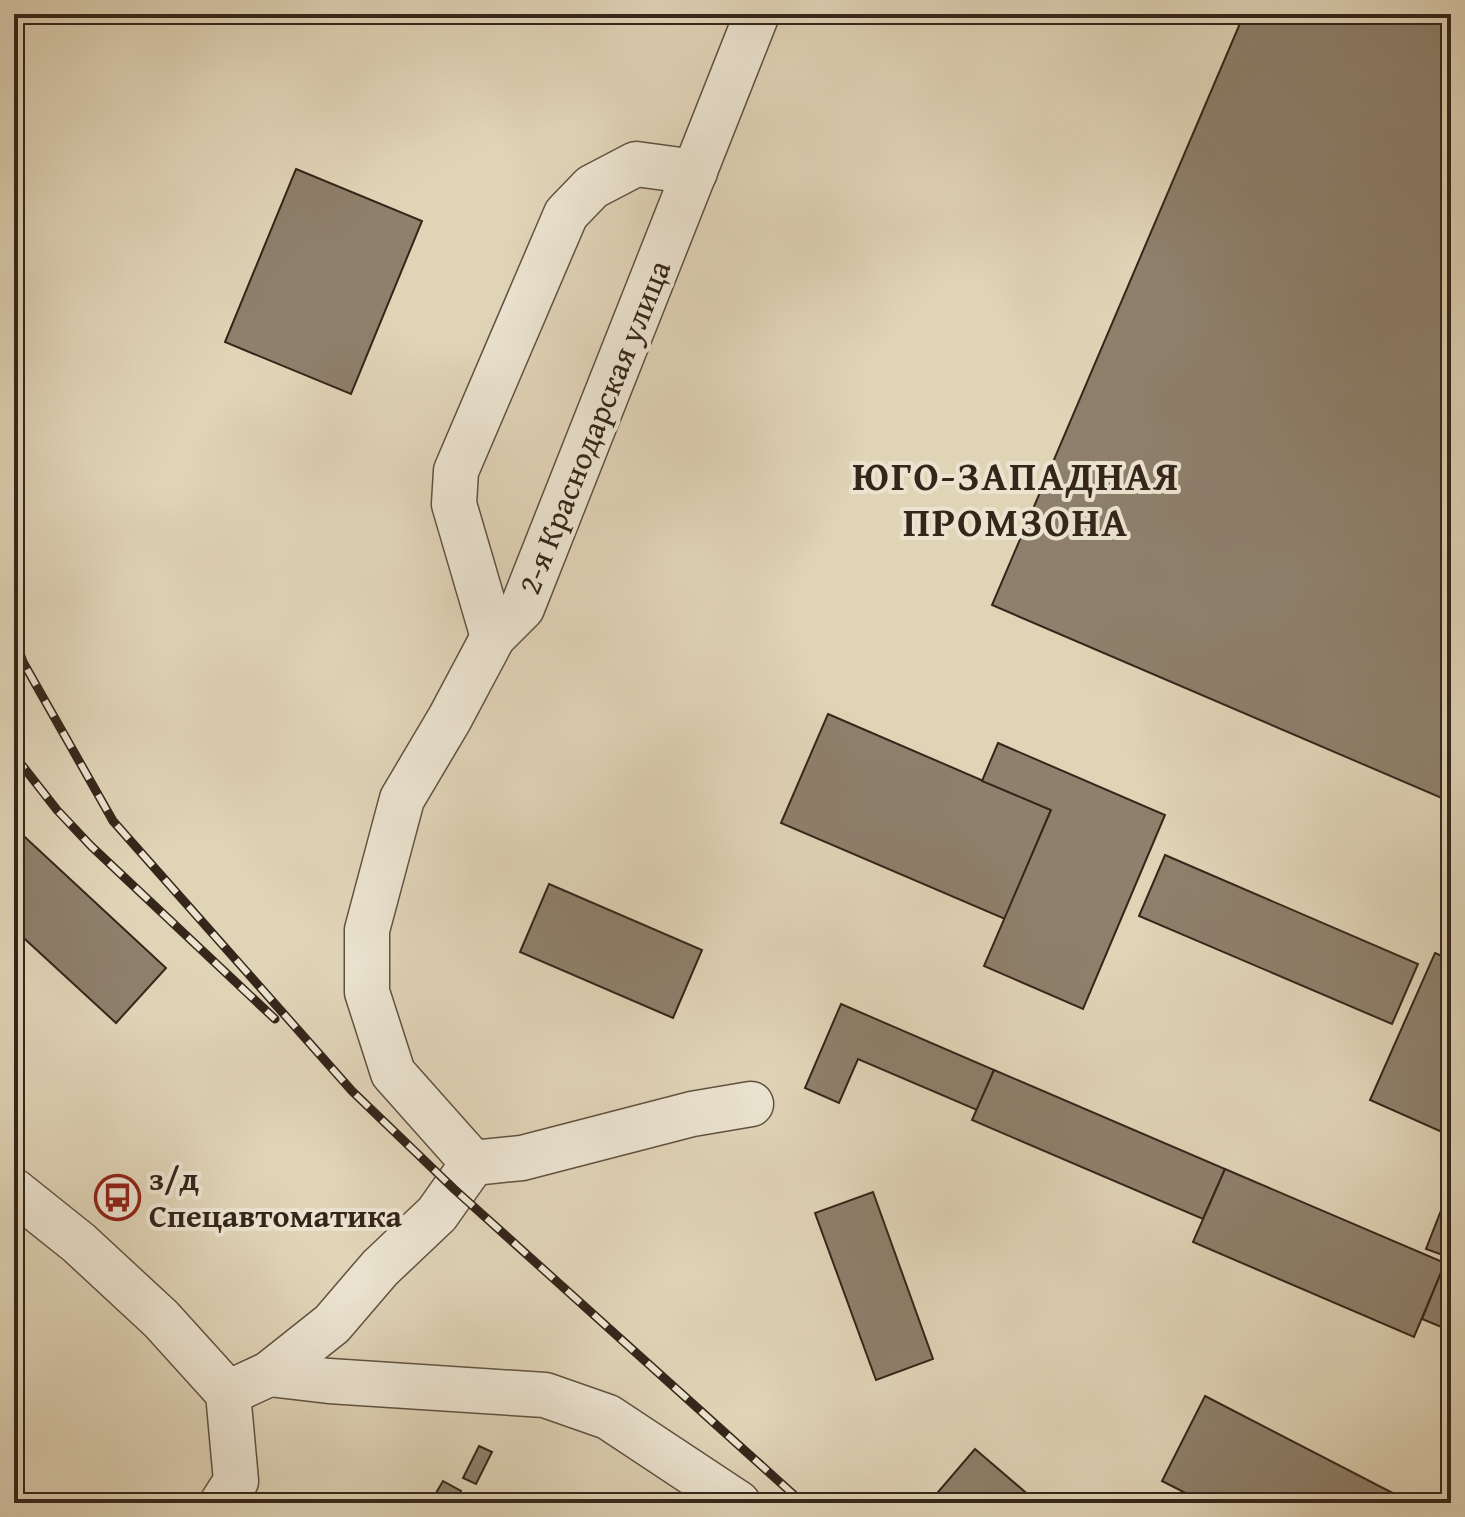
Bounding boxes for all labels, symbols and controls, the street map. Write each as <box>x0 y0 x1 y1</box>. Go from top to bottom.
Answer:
street label: 2-я Краснодарская улица <box>505 252 682 601</box>
district label: ЮГО-ЗАПАДНАЯ ПРОМЗОНА <box>852 446 1180 551</box>
place label: з/д Спецавтоматика <box>149 1155 403 1239</box>
bus stop icon: з/д Спецавтоматика <box>94 1173 142 1221</box>

